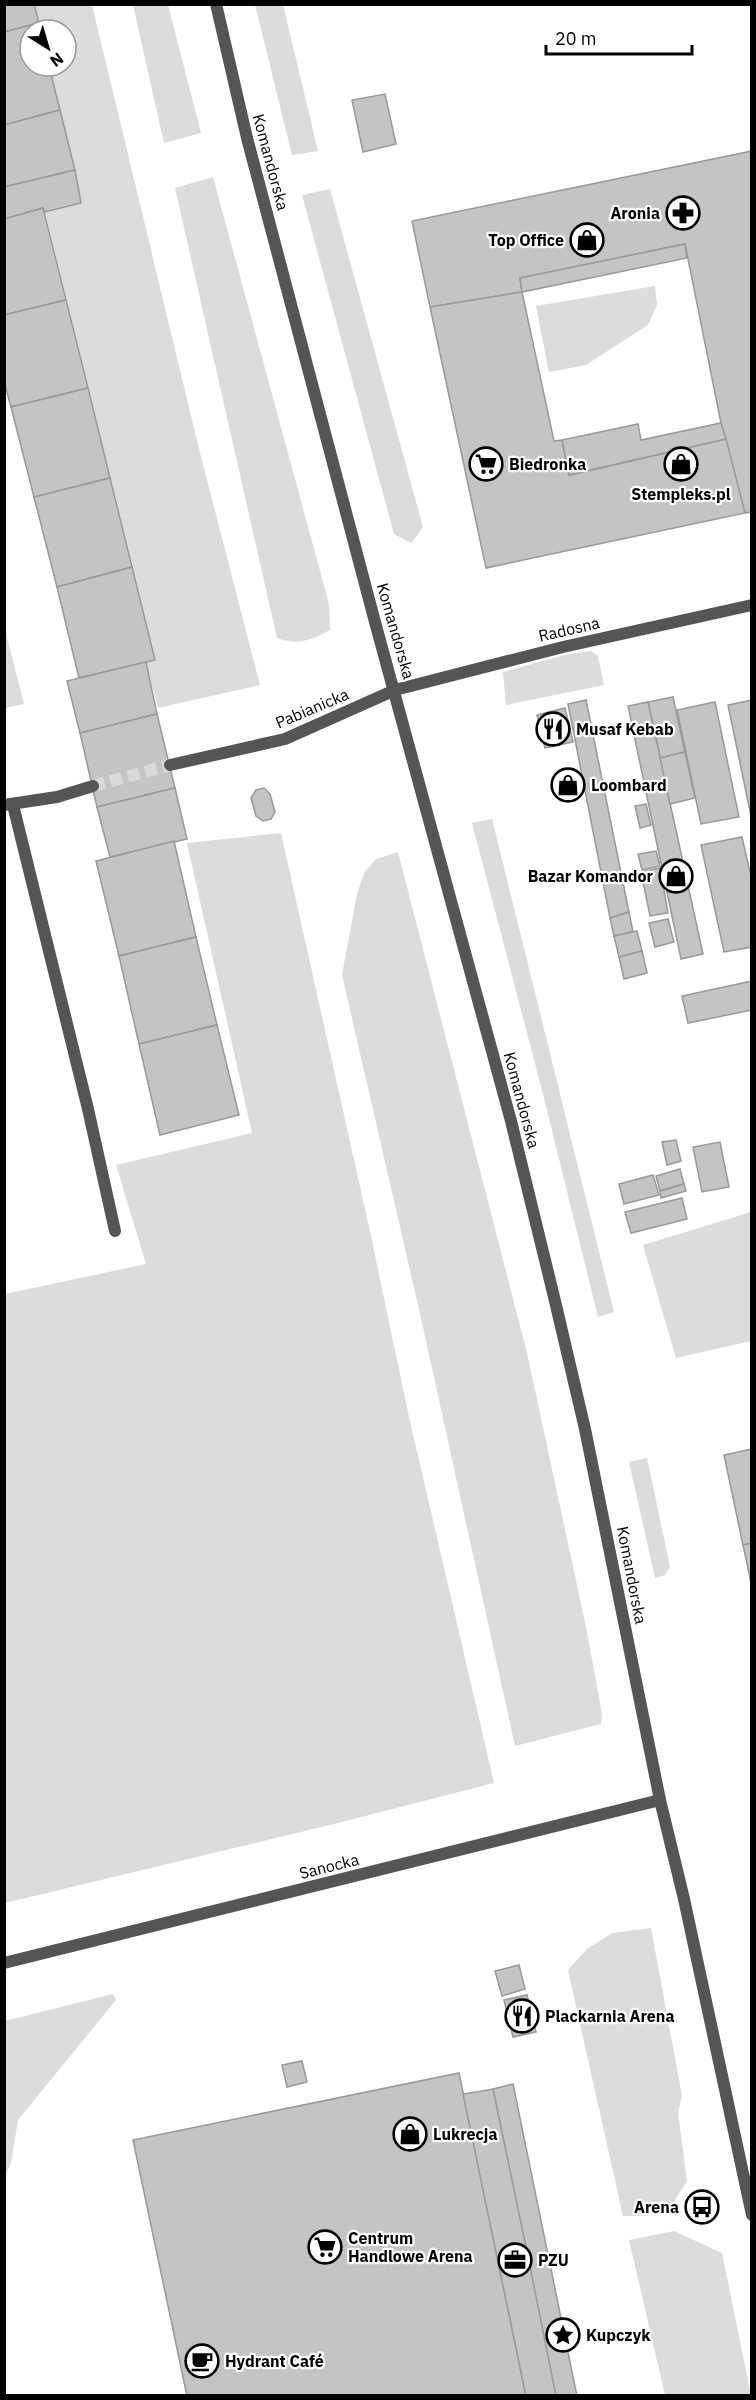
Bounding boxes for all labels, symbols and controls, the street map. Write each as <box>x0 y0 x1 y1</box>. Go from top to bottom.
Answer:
north arrow <box>18 18 78 78</box>
scale bar <box>546 18 692 56</box>
text: 20 m <box>555 27 597 50</box>
text: N <box>46 49 68 71</box>
street label: Komandorska <box>249 112 294 213</box>
pharmacy icon: Aronia <box>665 195 701 231</box>
place label: Aronia <box>610 203 660 223</box>
shop icon: Top Office <box>569 222 605 258</box>
place label: Top Office <box>488 230 564 250</box>
supermarket icon: Biedronka <box>468 446 504 482</box>
shop icon: Stempleks.pl <box>663 446 699 482</box>
place label: Biedronka <box>509 454 586 474</box>
place label: Stempleks.pl <box>631 484 731 504</box>
street label: Komandorska <box>373 581 419 682</box>
street label: Radosna <box>536 612 602 646</box>
street label: Pabianicka <box>272 683 352 732</box>
restaurant icon: Musaf Kebab <box>535 711 571 747</box>
place label: Musaf Kebab <box>576 719 674 739</box>
shop icon: Loombard <box>550 767 586 803</box>
place label: Loombard <box>591 775 667 795</box>
shop icon: Bazar Komandor <box>658 858 694 894</box>
place label: Bazar Komandor <box>528 866 654 886</box>
street label: Komandorska <box>500 1050 545 1151</box>
street label: Komandorska <box>613 1524 651 1626</box>
street label: Sanocka <box>297 1849 361 1883</box>
restaurant icon: Plackarnia Arena <box>504 1998 540 2034</box>
place label: Plackarnia Arena <box>545 2006 675 2026</box>
shop icon: Lukrecja <box>392 2116 428 2152</box>
place label: Lukrecja <box>433 2124 498 2144</box>
bus stop icon: Arena <box>684 2189 720 2225</box>
place label: Arena <box>634 2197 679 2217</box>
place label: Centrum Handlowe Arena <box>348 2228 473 2266</box>
supermarket icon: Centrum Handlowe Arena <box>307 2229 343 2265</box>
office icon: PZU <box>497 2242 533 2278</box>
place label: PZU <box>538 2250 569 2270</box>
place icon: Kupczyk <box>545 2317 581 2353</box>
place label: Kupczyk <box>586 2325 651 2345</box>
cafe icon: Hydrant Café <box>184 2343 220 2379</box>
place label: Hydrant Café <box>225 2351 324 2371</box>

